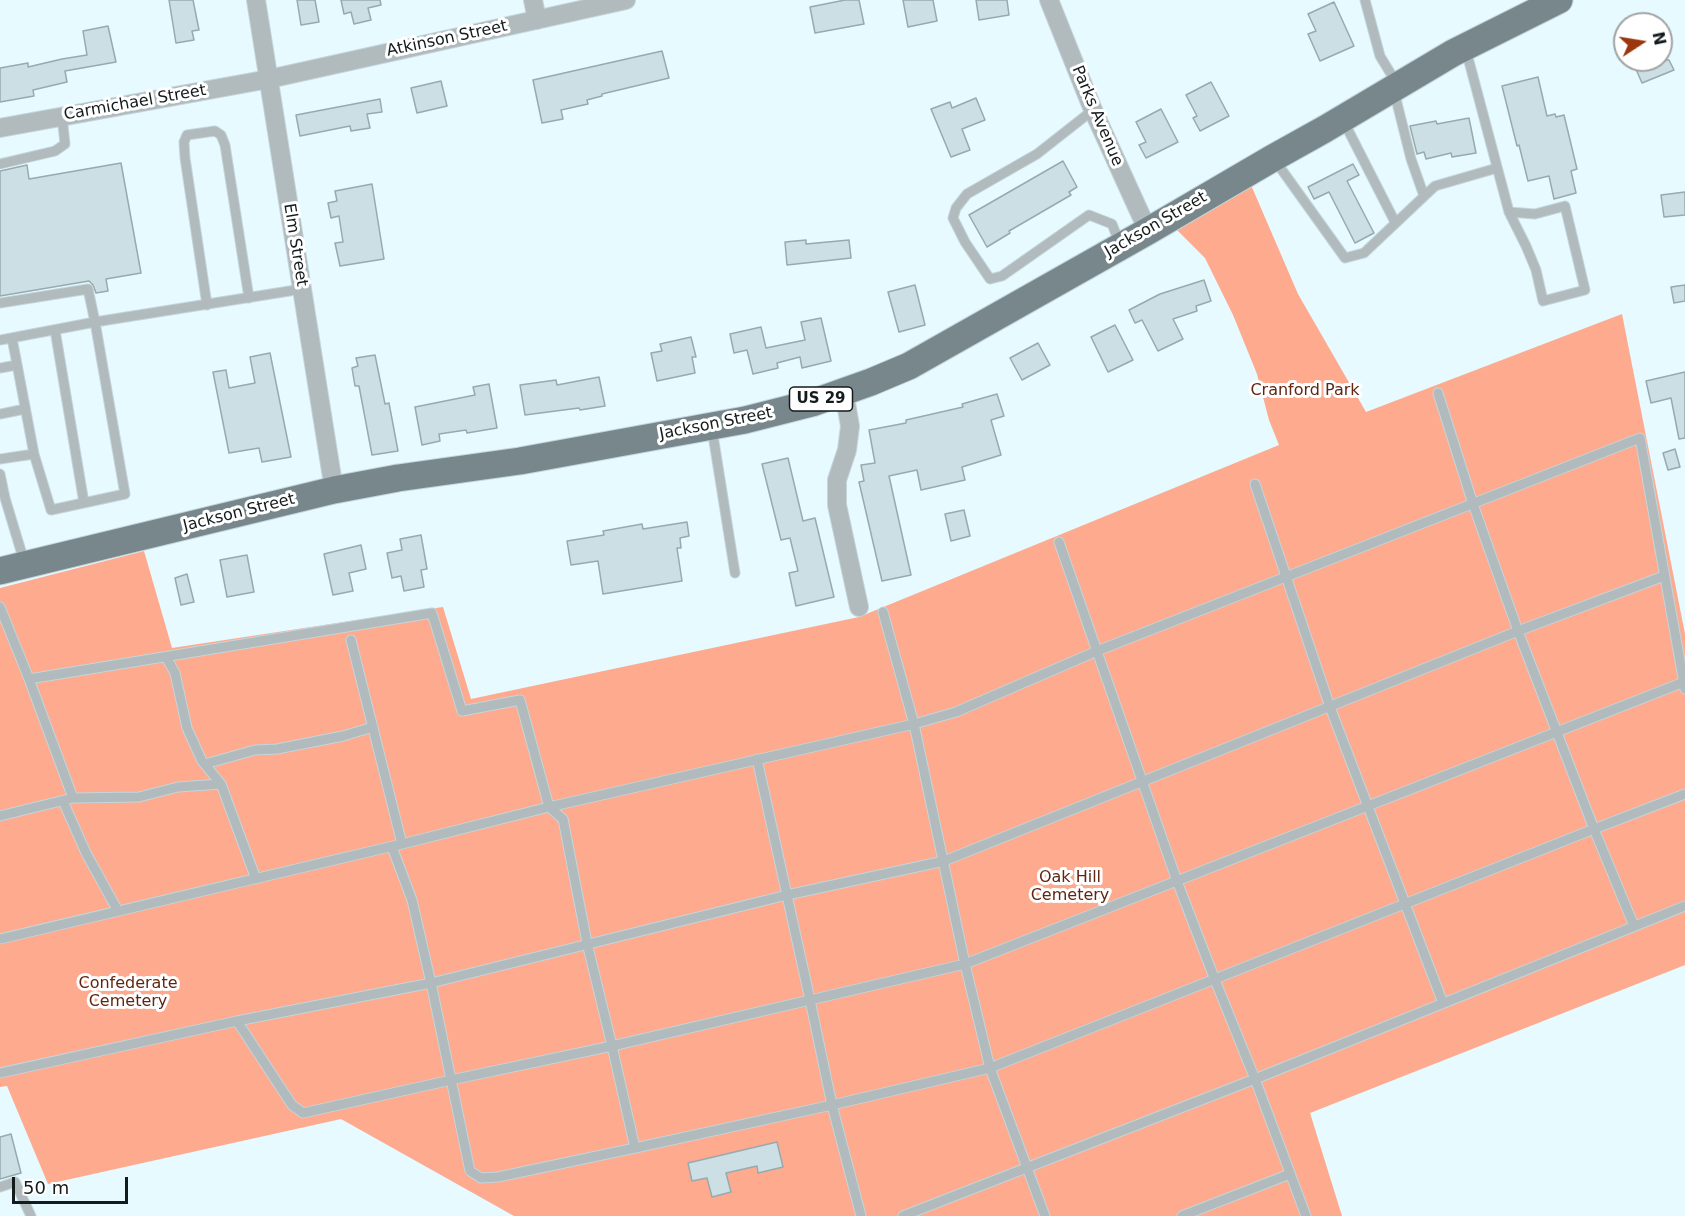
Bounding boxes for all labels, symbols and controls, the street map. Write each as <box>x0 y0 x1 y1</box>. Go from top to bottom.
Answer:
north arrow <box>1613 12 1673 72</box>
street label: Atkinson Street <box>385 17 509 61</box>
text: N <box>1648 30 1670 47</box>
street label: Parks Avenue <box>1067 63 1127 169</box>
street label: Carmichael Street <box>62 81 208 125</box>
street label: Jackson Street <box>1102 188 1210 262</box>
street label: Elm Street <box>279 202 311 288</box>
park label: Cranford Park <box>1250 381 1360 401</box>
road number: US 29 <box>790 387 852 411</box>
street label: Jackson Street <box>658 404 774 444</box>
street label: Jackson Street <box>181 490 297 536</box>
park label: Oak Hill Cemetery <box>1031 868 1109 906</box>
park label: Confederate Cemetery <box>78 974 178 1012</box>
scale bar <box>15 1165 130 1203</box>
text: 50 m <box>23 1177 69 1198</box>

